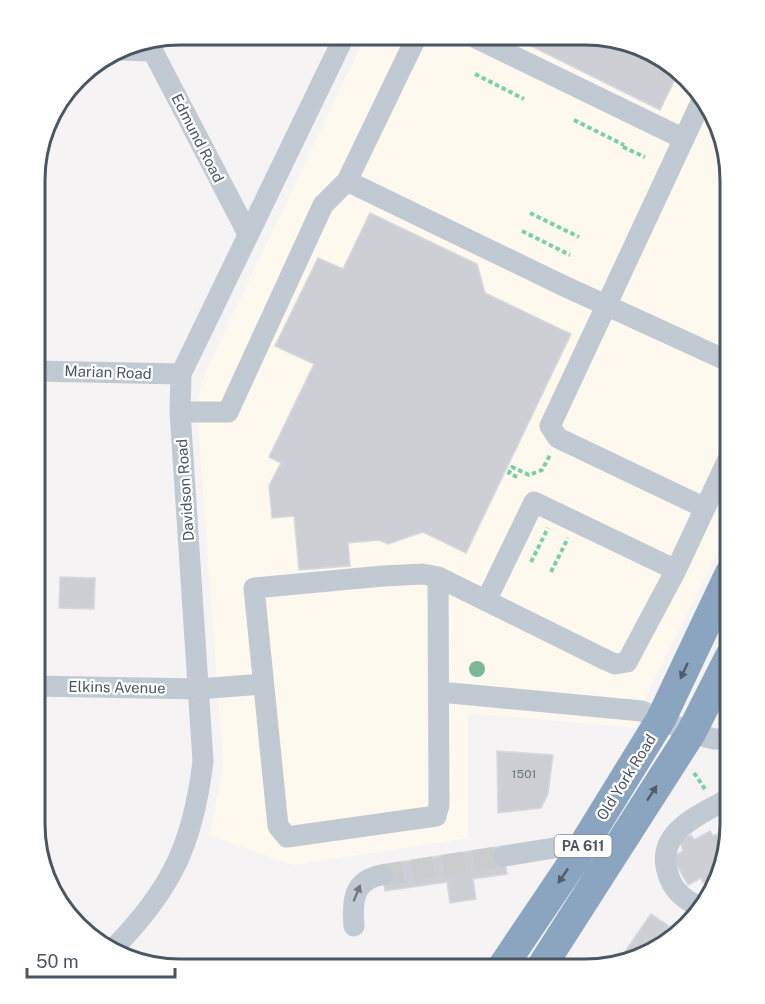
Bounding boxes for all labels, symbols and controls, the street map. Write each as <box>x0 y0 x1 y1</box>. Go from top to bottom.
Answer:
street label: Edmund Road <box>168 91 228 185</box>
street label: Marian Road <box>64 362 152 382</box>
street label: Davidson Road <box>173 438 197 542</box>
one-way arrow <box>679 663 688 680</box>
street label: Elkins Avenue <box>68 678 166 696</box>
street label: Old York Road <box>593 731 659 823</box>
house number: 1501 <box>512 767 536 781</box>
one-way arrow <box>646 785 657 801</box>
road number: PA 611 <box>554 835 612 857</box>
one-way arrow <box>558 867 569 884</box>
one-way arrow <box>352 884 362 902</box>
scale bar <box>27 941 176 979</box>
text: 50 m <box>36 951 79 972</box>

